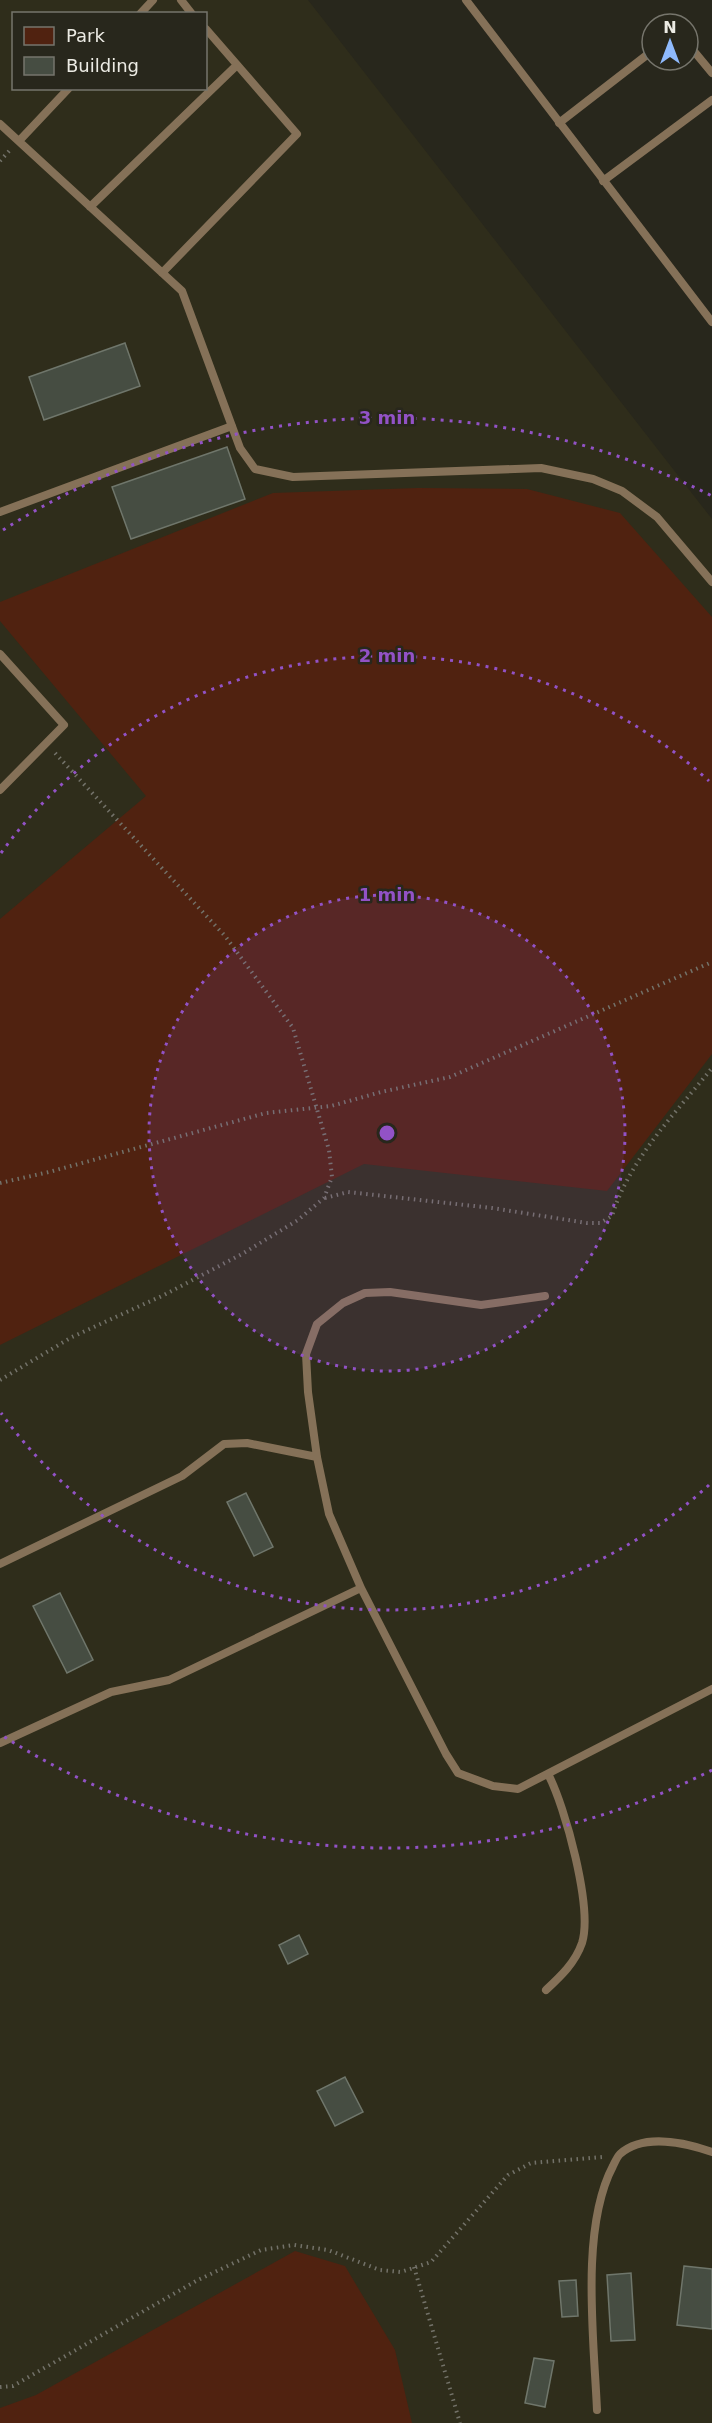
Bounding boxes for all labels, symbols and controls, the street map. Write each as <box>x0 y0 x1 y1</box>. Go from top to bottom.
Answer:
legend <box>12 12 207 90</box>
north arrow <box>640 12 700 72</box>
text: N <box>663 18 677 37</box>
text: Park <box>66 25 105 46</box>
text: Building <box>66 55 139 76</box>
text: 3 min <box>359 407 415 428</box>
text: 2 min <box>359 645 415 666</box>
text: 1 min <box>359 884 415 905</box>
centre of rings <box>377 1123 397 1143</box>

